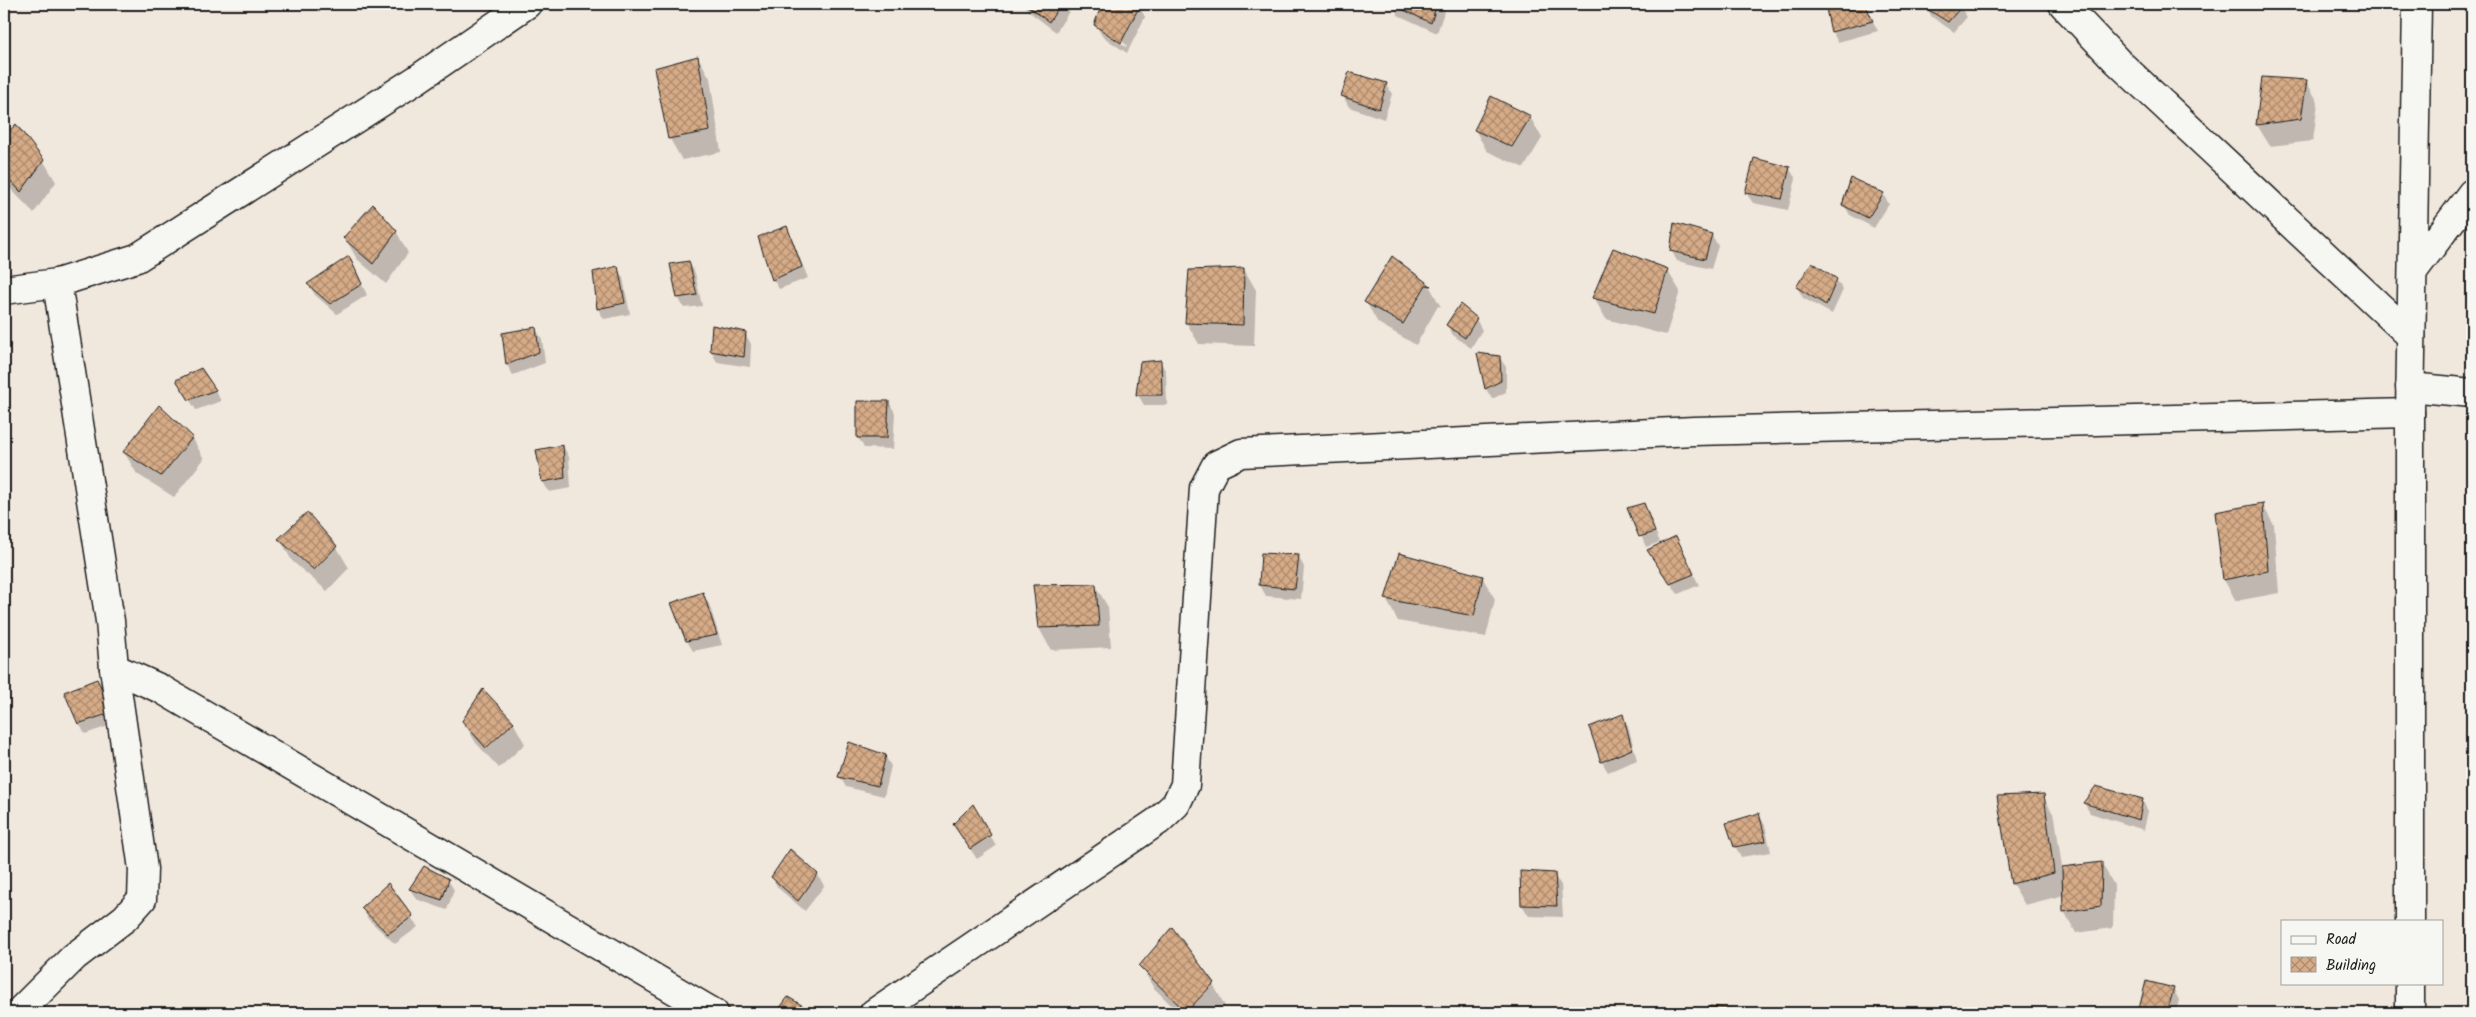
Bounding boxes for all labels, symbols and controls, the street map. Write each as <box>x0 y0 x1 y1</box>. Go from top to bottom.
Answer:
legend <box>2281 920 2444 984</box>
text: Road <box>2326 928 2357 952</box>
text: Building <box>2326 954 2376 978</box>

